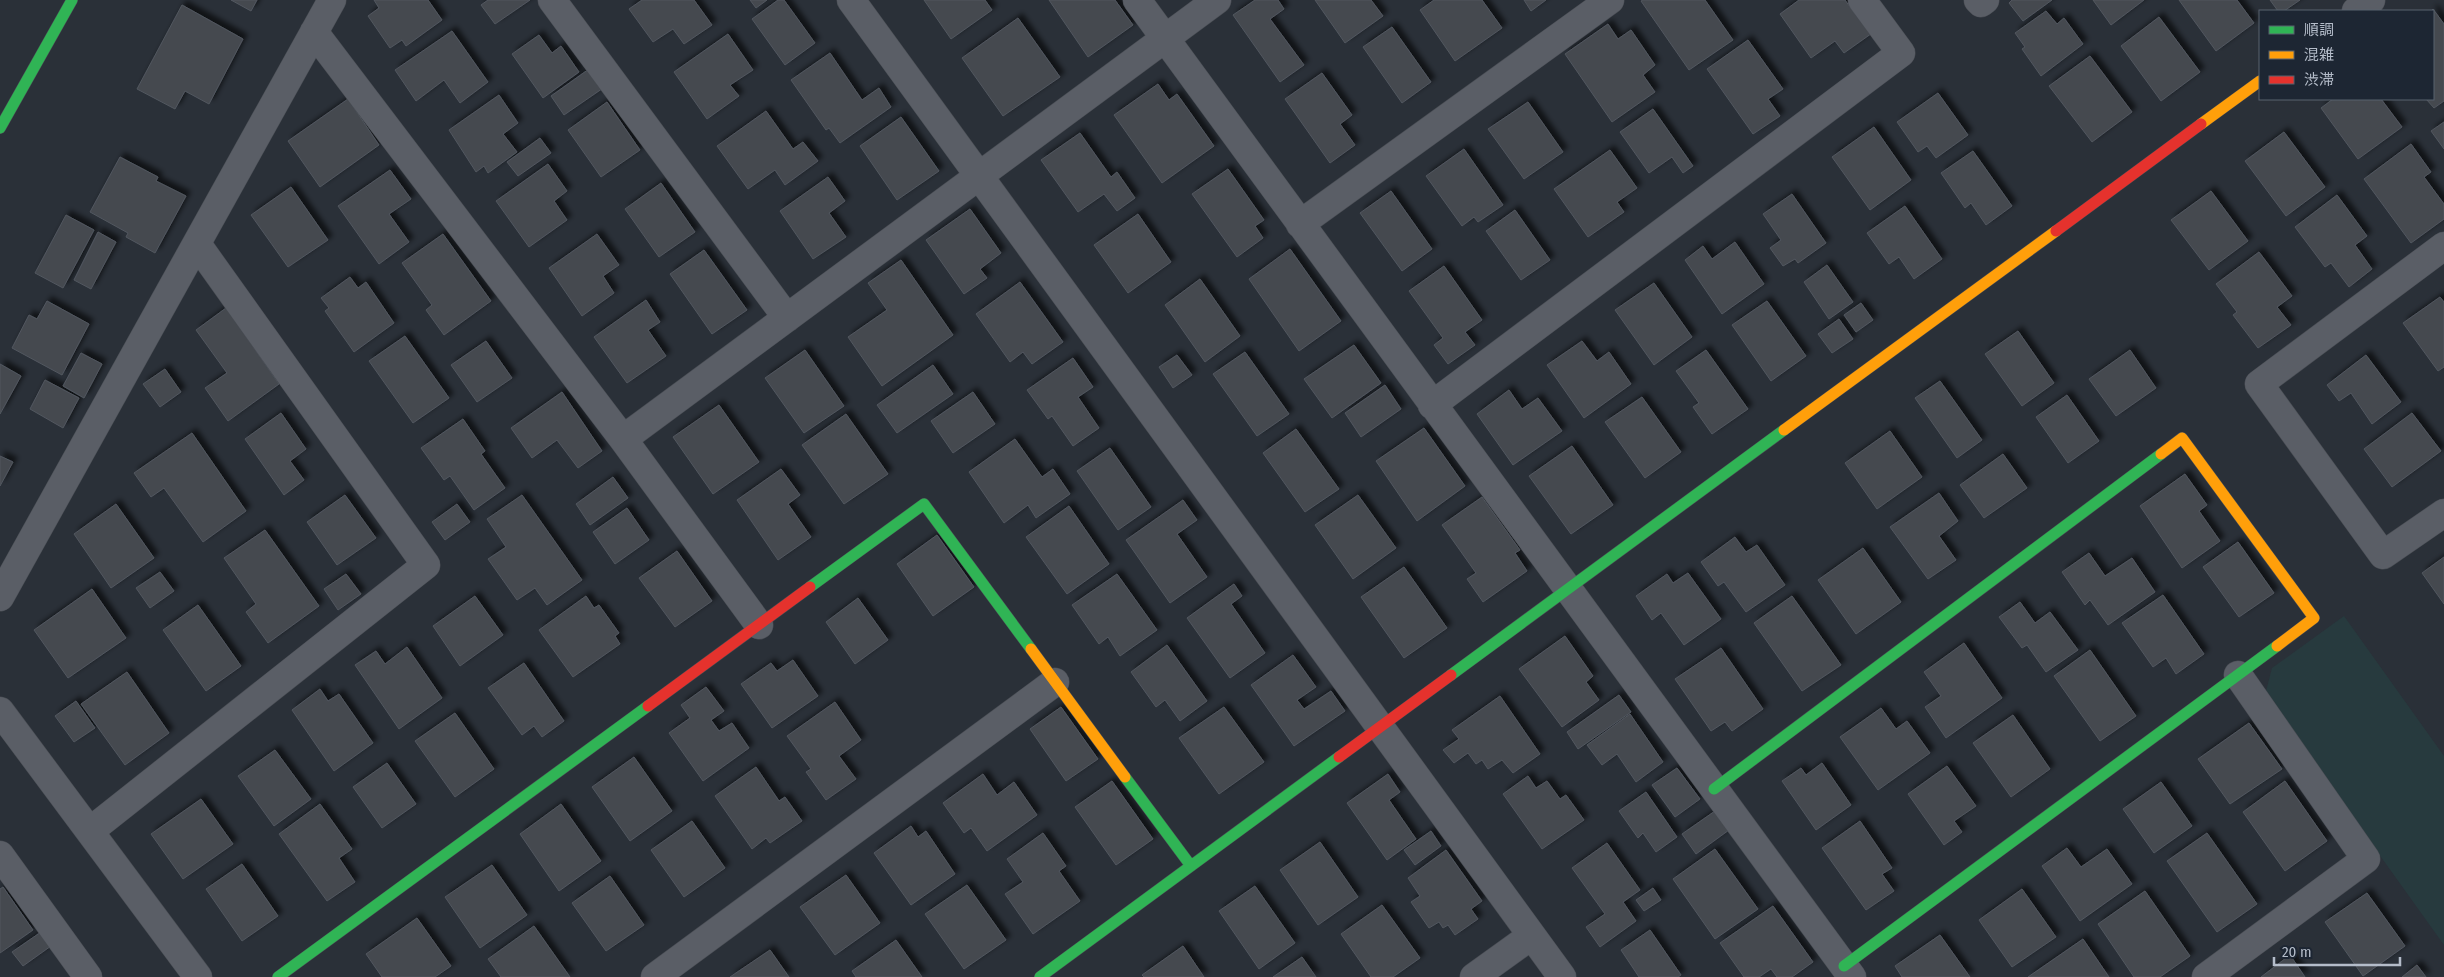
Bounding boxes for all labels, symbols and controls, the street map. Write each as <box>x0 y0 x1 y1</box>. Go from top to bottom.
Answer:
legend <box>2259 10 2434 100</box>
text: 順調 <box>2304 21 2334 39</box>
text: 混雑 <box>2304 46 2334 64</box>
text: 渋滞 <box>2304 71 2334 89</box>
scale bar <box>2274 934 2400 966</box>
text: 20 m <box>2282 943 2312 961</box>

